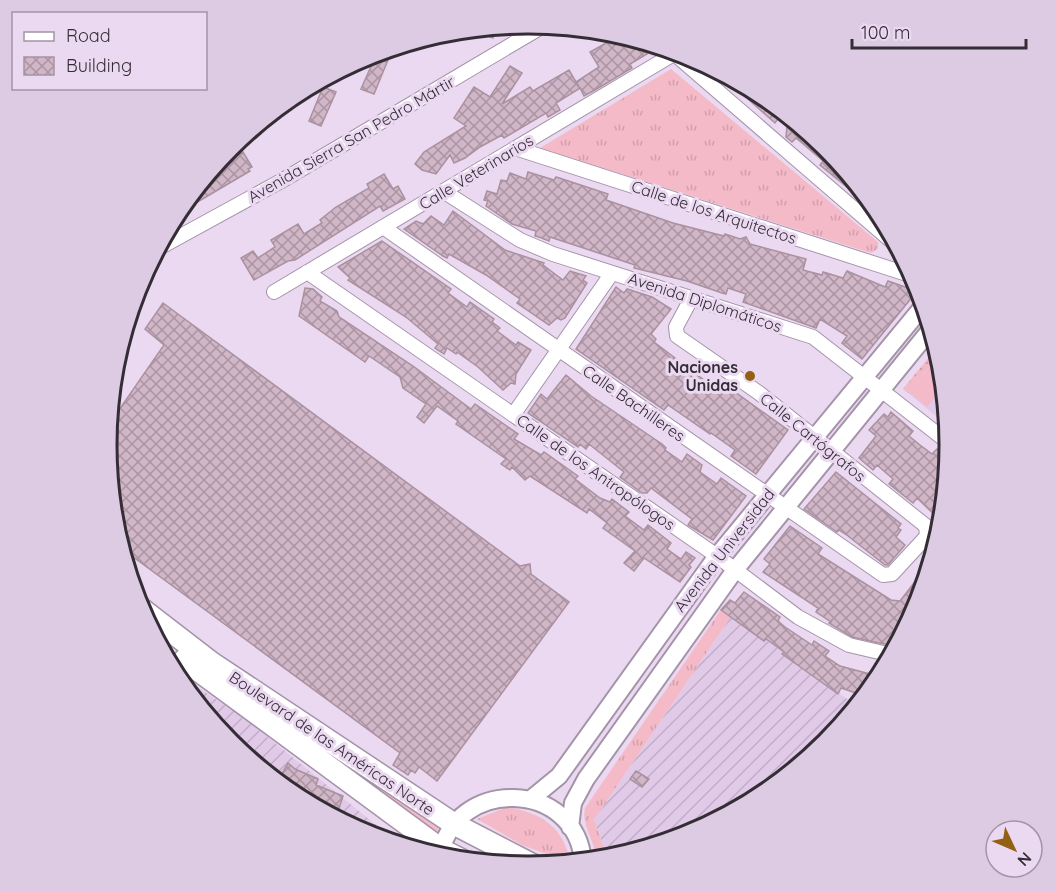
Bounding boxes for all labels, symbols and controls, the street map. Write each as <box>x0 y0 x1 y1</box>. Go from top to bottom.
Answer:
legend <box>12 12 207 90</box>
scale bar <box>852 12 1026 50</box>
text: 100 m <box>861 21 910 44</box>
text: Road <box>66 24 111 47</box>
text: Building <box>66 54 132 77</box>
street label: Avenida Sierra San Pedro Mártir <box>244 71 458 207</box>
street label: Calle Veterinarios <box>415 130 537 214</box>
street label: Calle de los Arquitectos <box>629 176 799 248</box>
street label: Avenida Diplomáticos <box>626 268 784 336</box>
place label: Naciones Unidas <box>667 357 738 395</box>
street label: Calle Bachilleres <box>579 360 689 446</box>
marker: Naciones Unidas <box>743 369 757 383</box>
street label: Calle Cartógrafos <box>756 388 870 486</box>
street label: Calle de los Antropólogos <box>513 410 679 534</box>
street label: Avenida Universidad <box>669 484 779 616</box>
street label: Boulevard de las Américas Norte <box>226 667 438 819</box>
north arrow <box>984 819 1044 879</box>
text: N <box>1014 848 1036 871</box>

